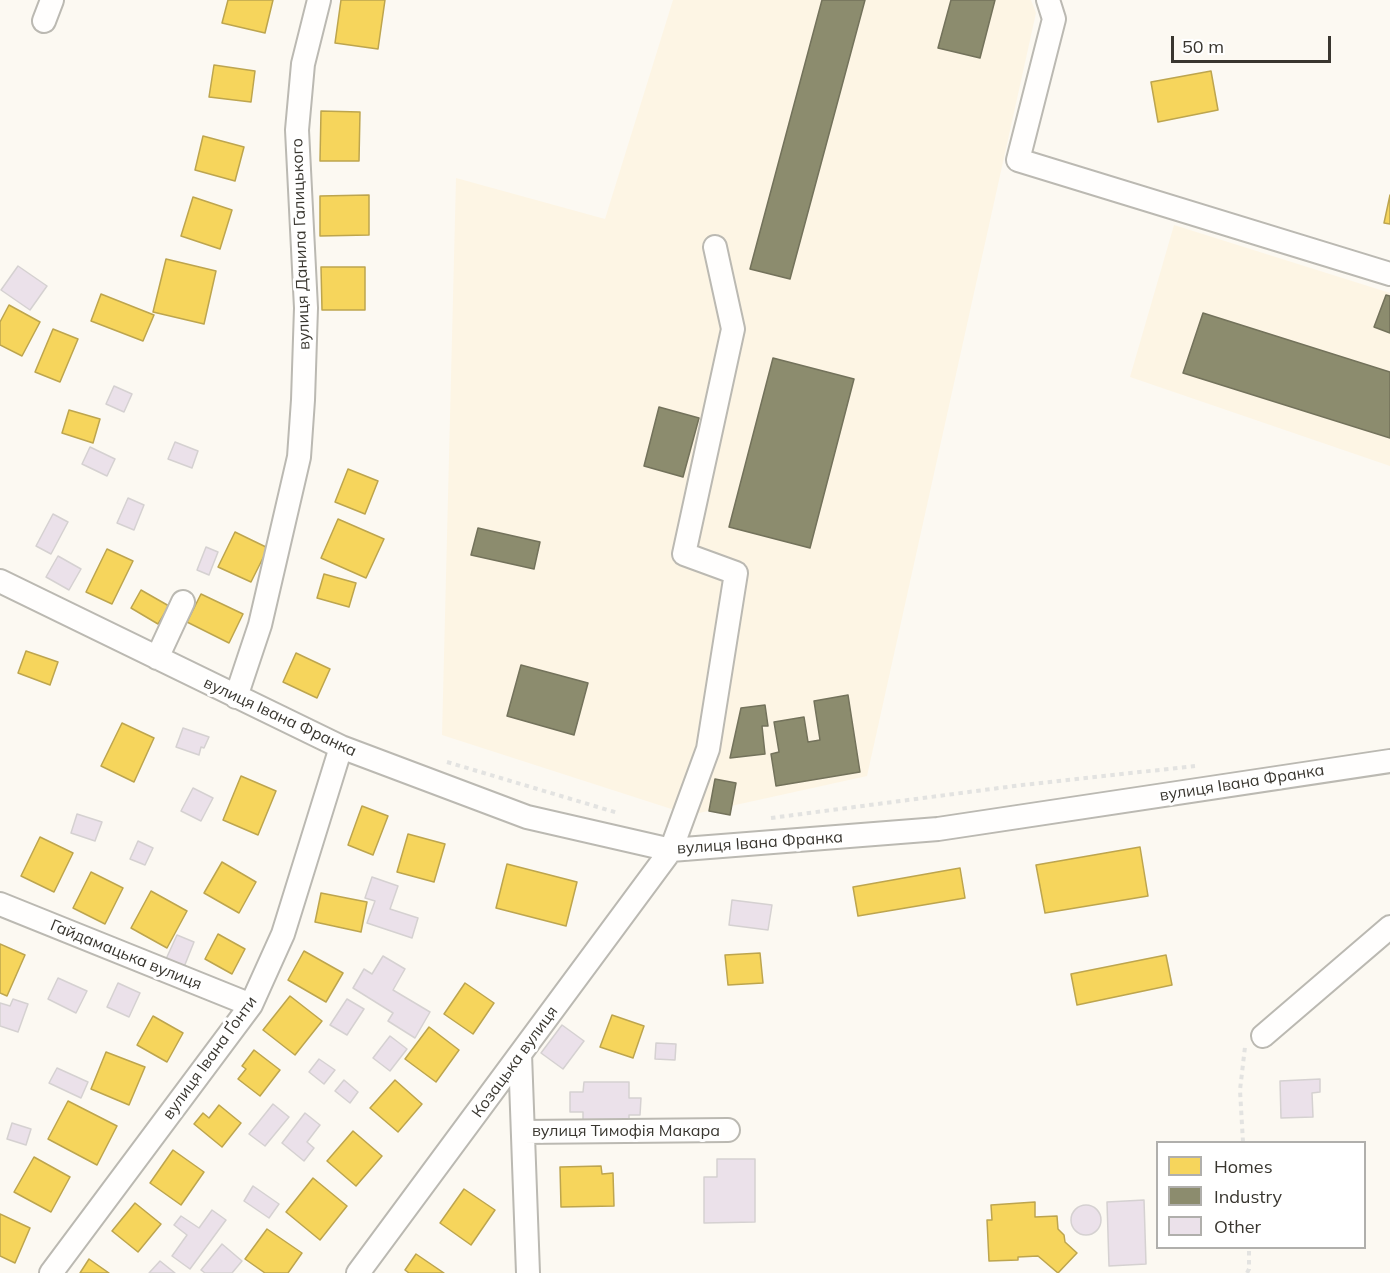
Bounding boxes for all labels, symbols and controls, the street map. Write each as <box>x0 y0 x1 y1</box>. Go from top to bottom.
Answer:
scale bar <box>1174 24 1334 62</box>
text: 50 m <box>1182 35 1224 58</box>
street label: вулиця Данила Галицького <box>288 138 314 350</box>
street label: вулиця Івана Франка <box>201 673 359 761</box>
street label: вулиця Івана Франка <box>1158 761 1326 805</box>
street label: вулиця Івана Франка <box>676 828 844 858</box>
street label: Гайдамацька вулиця <box>47 916 205 994</box>
street label: вулиця Івана Ґонти <box>159 993 261 1123</box>
street label: Козацька вулиця <box>468 1002 562 1122</box>
street label: вулиця Тимофія Макара <box>532 1121 720 1141</box>
legend <box>1156 1141 1366 1249</box>
text: Homes <box>1214 1155 1273 1178</box>
text: Industry <box>1214 1185 1282 1208</box>
text: Other <box>1214 1215 1261 1238</box>

